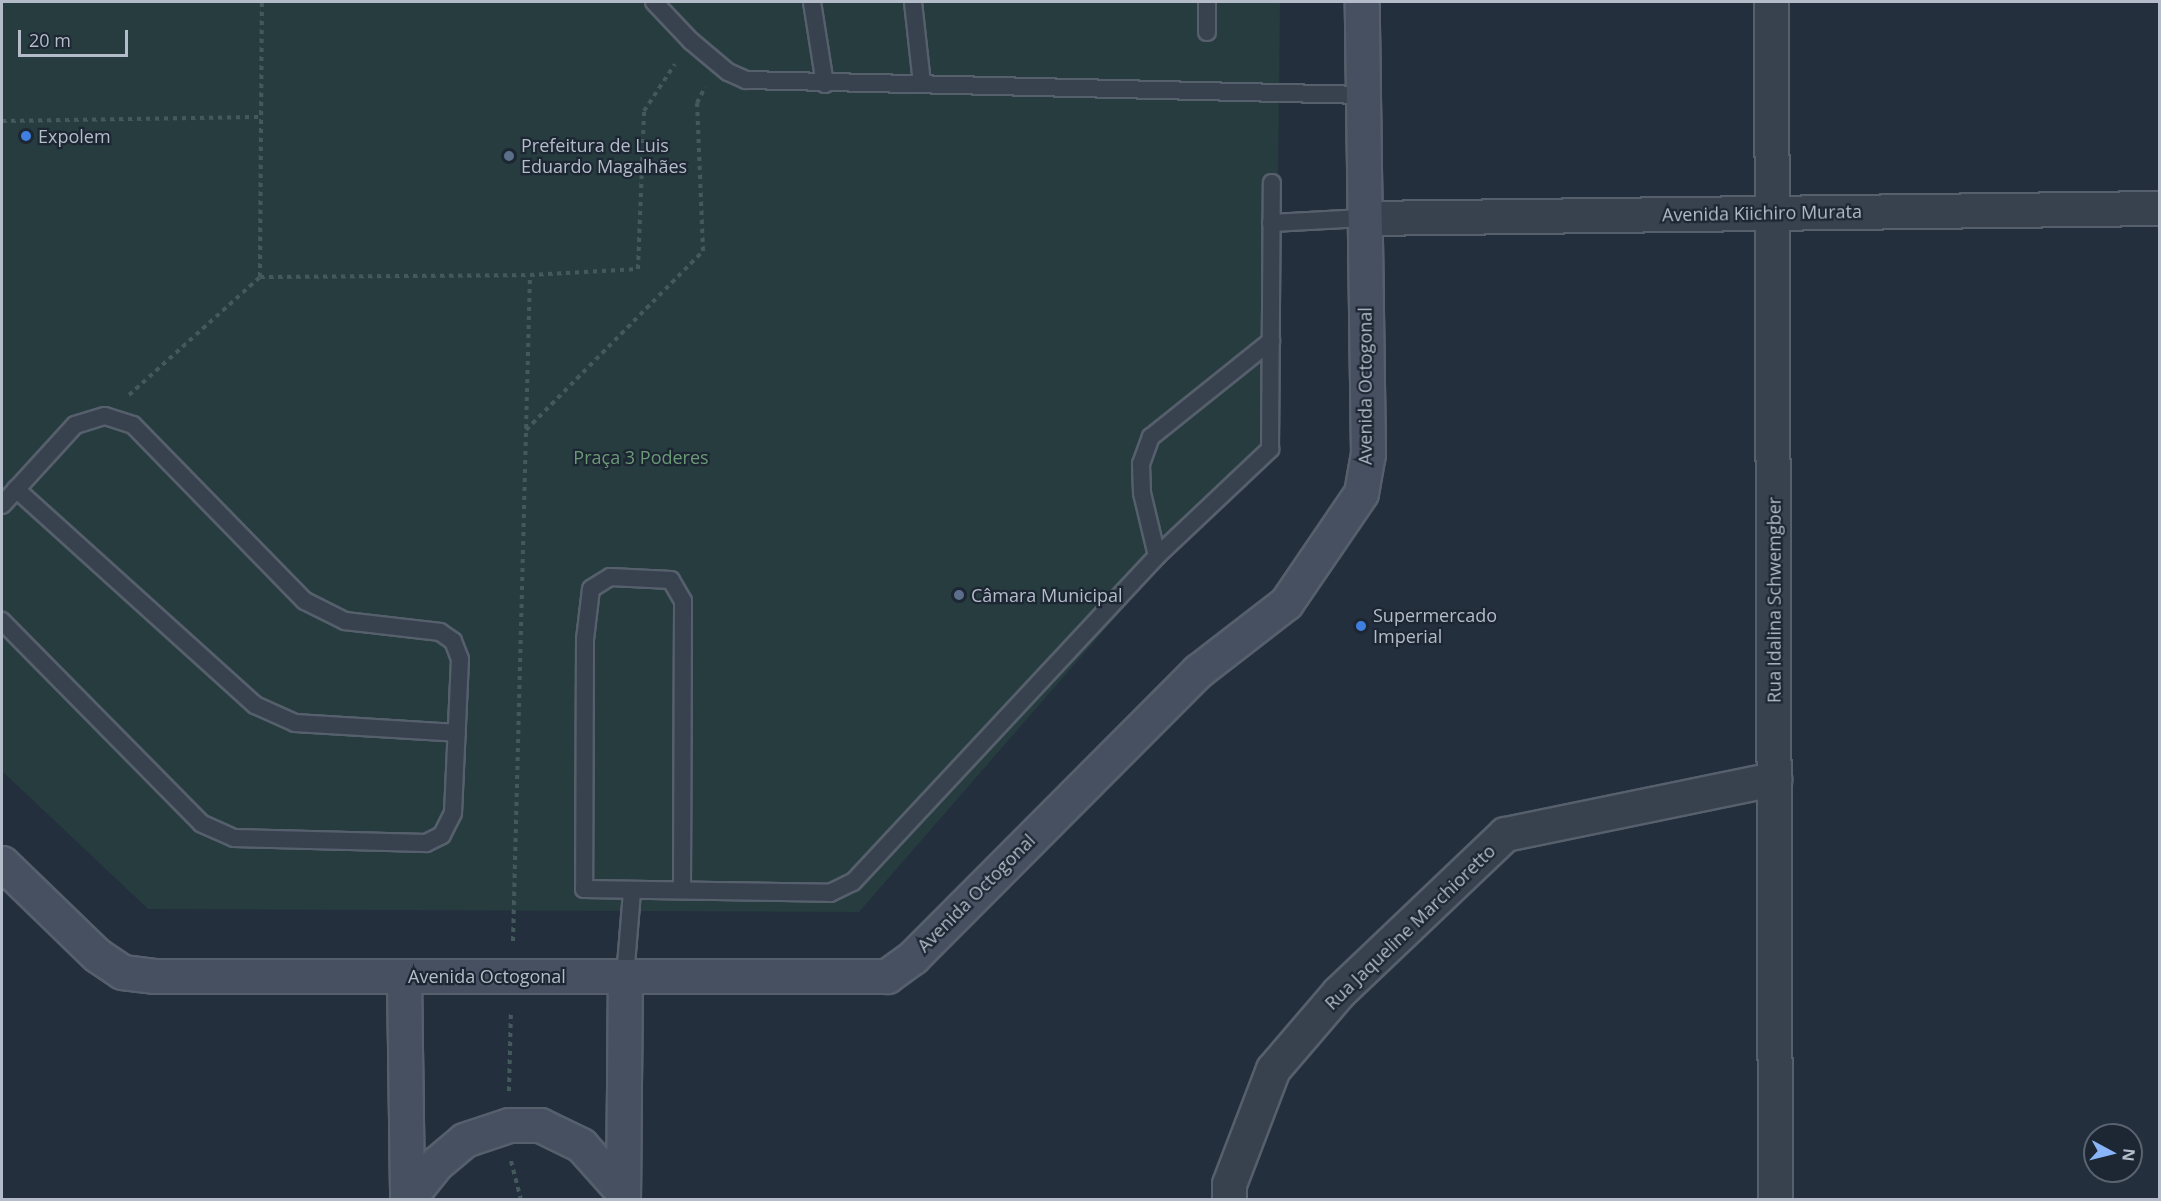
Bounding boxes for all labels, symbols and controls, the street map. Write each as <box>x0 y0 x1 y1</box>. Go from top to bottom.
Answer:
scale bar <box>21 18 130 56</box>
text: 20 m <box>29 28 71 52</box>
place label: Expolem <box>38 125 111 147</box>
marker: Expolem <box>19 129 33 143</box>
place label: Prefeitura de Luis Eduardo Magalhães <box>521 135 687 178</box>
marker: Prefeitura de Luis Eduardo Magalhães <box>502 149 516 163</box>
street label: Avenida Kiichiro Murata <box>1662 200 1862 226</box>
street label: Avenida Octogonal <box>1354 307 1376 465</box>
park label: Praça 3 Poderes <box>573 446 709 468</box>
street label: Rua Idalina Schwemgber <box>1763 497 1785 703</box>
place label: Câmara Municipal <box>971 584 1123 606</box>
marker: Câmara Municipal <box>952 588 966 602</box>
place label: Supermercado Imperial <box>1373 605 1497 648</box>
marker: Supermercado Imperial <box>1354 619 1368 633</box>
street label: Avenida Octogonal <box>913 830 1039 956</box>
street label: Rua Jaqueline Marchioretto <box>1320 840 1500 1014</box>
street label: Avenida Octogonal <box>408 965 566 987</box>
north arrow <box>2083 1123 2143 1183</box>
text: N <box>2117 1147 2141 1163</box>

